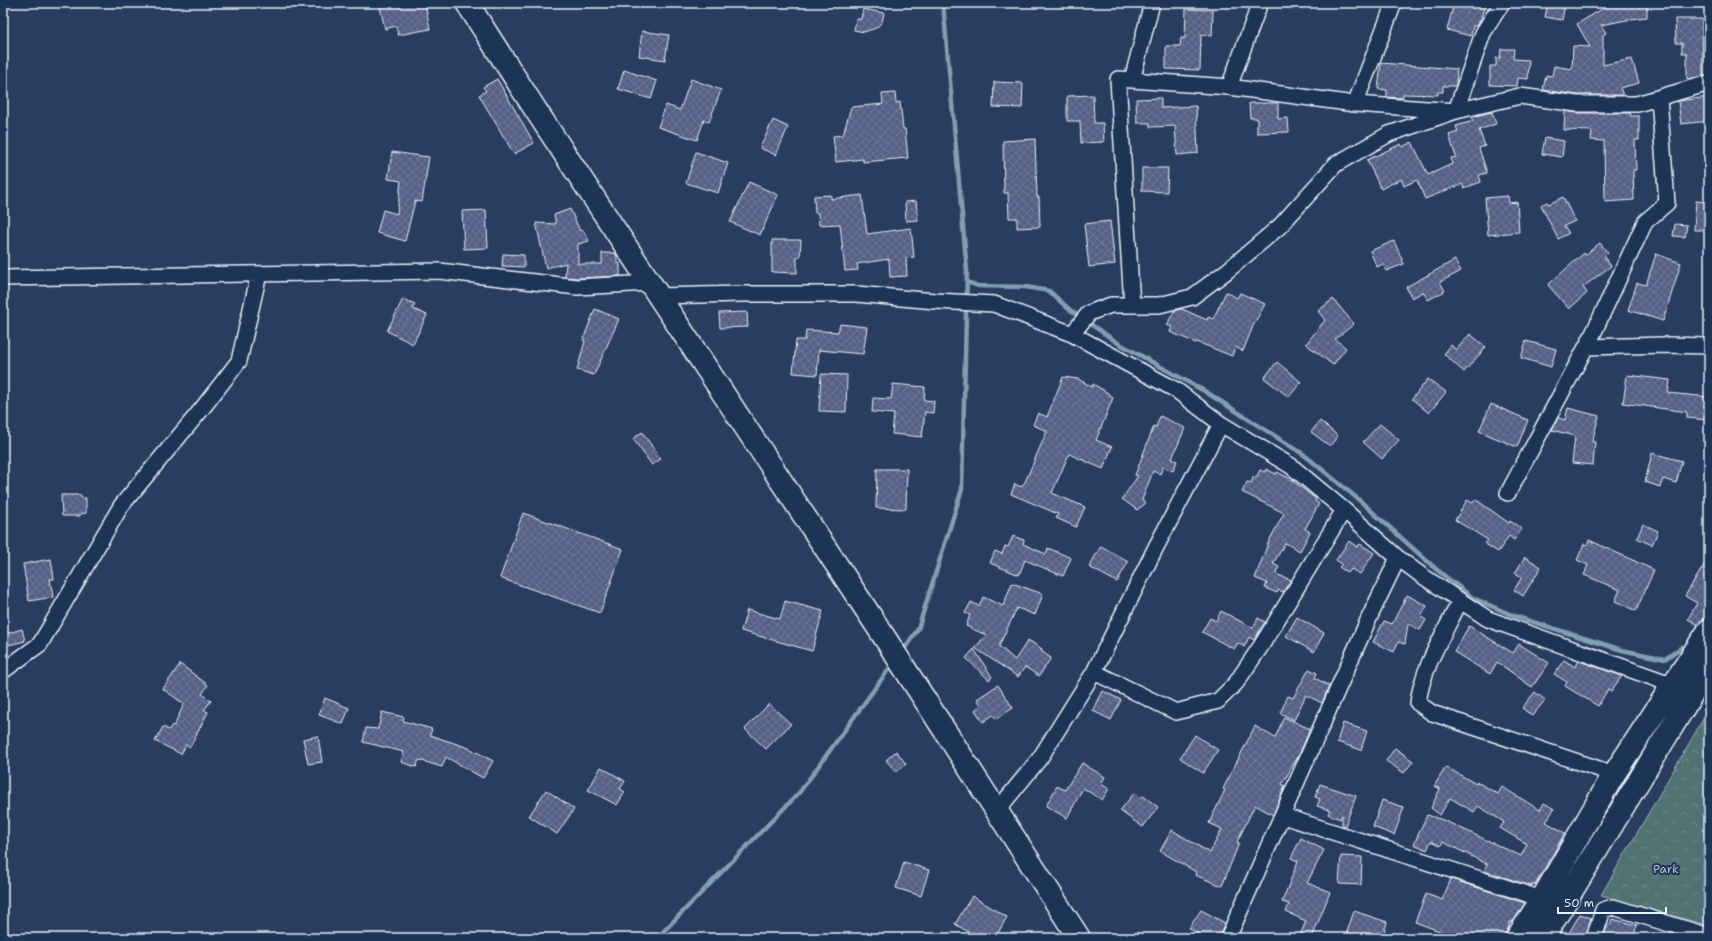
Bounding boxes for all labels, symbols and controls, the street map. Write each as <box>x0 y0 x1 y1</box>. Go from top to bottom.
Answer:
park label: Park <box>1653 861 1679 877</box>
scale bar <box>1558 889 1666 915</box>
text: 50 m <box>1564 895 1594 911</box>

